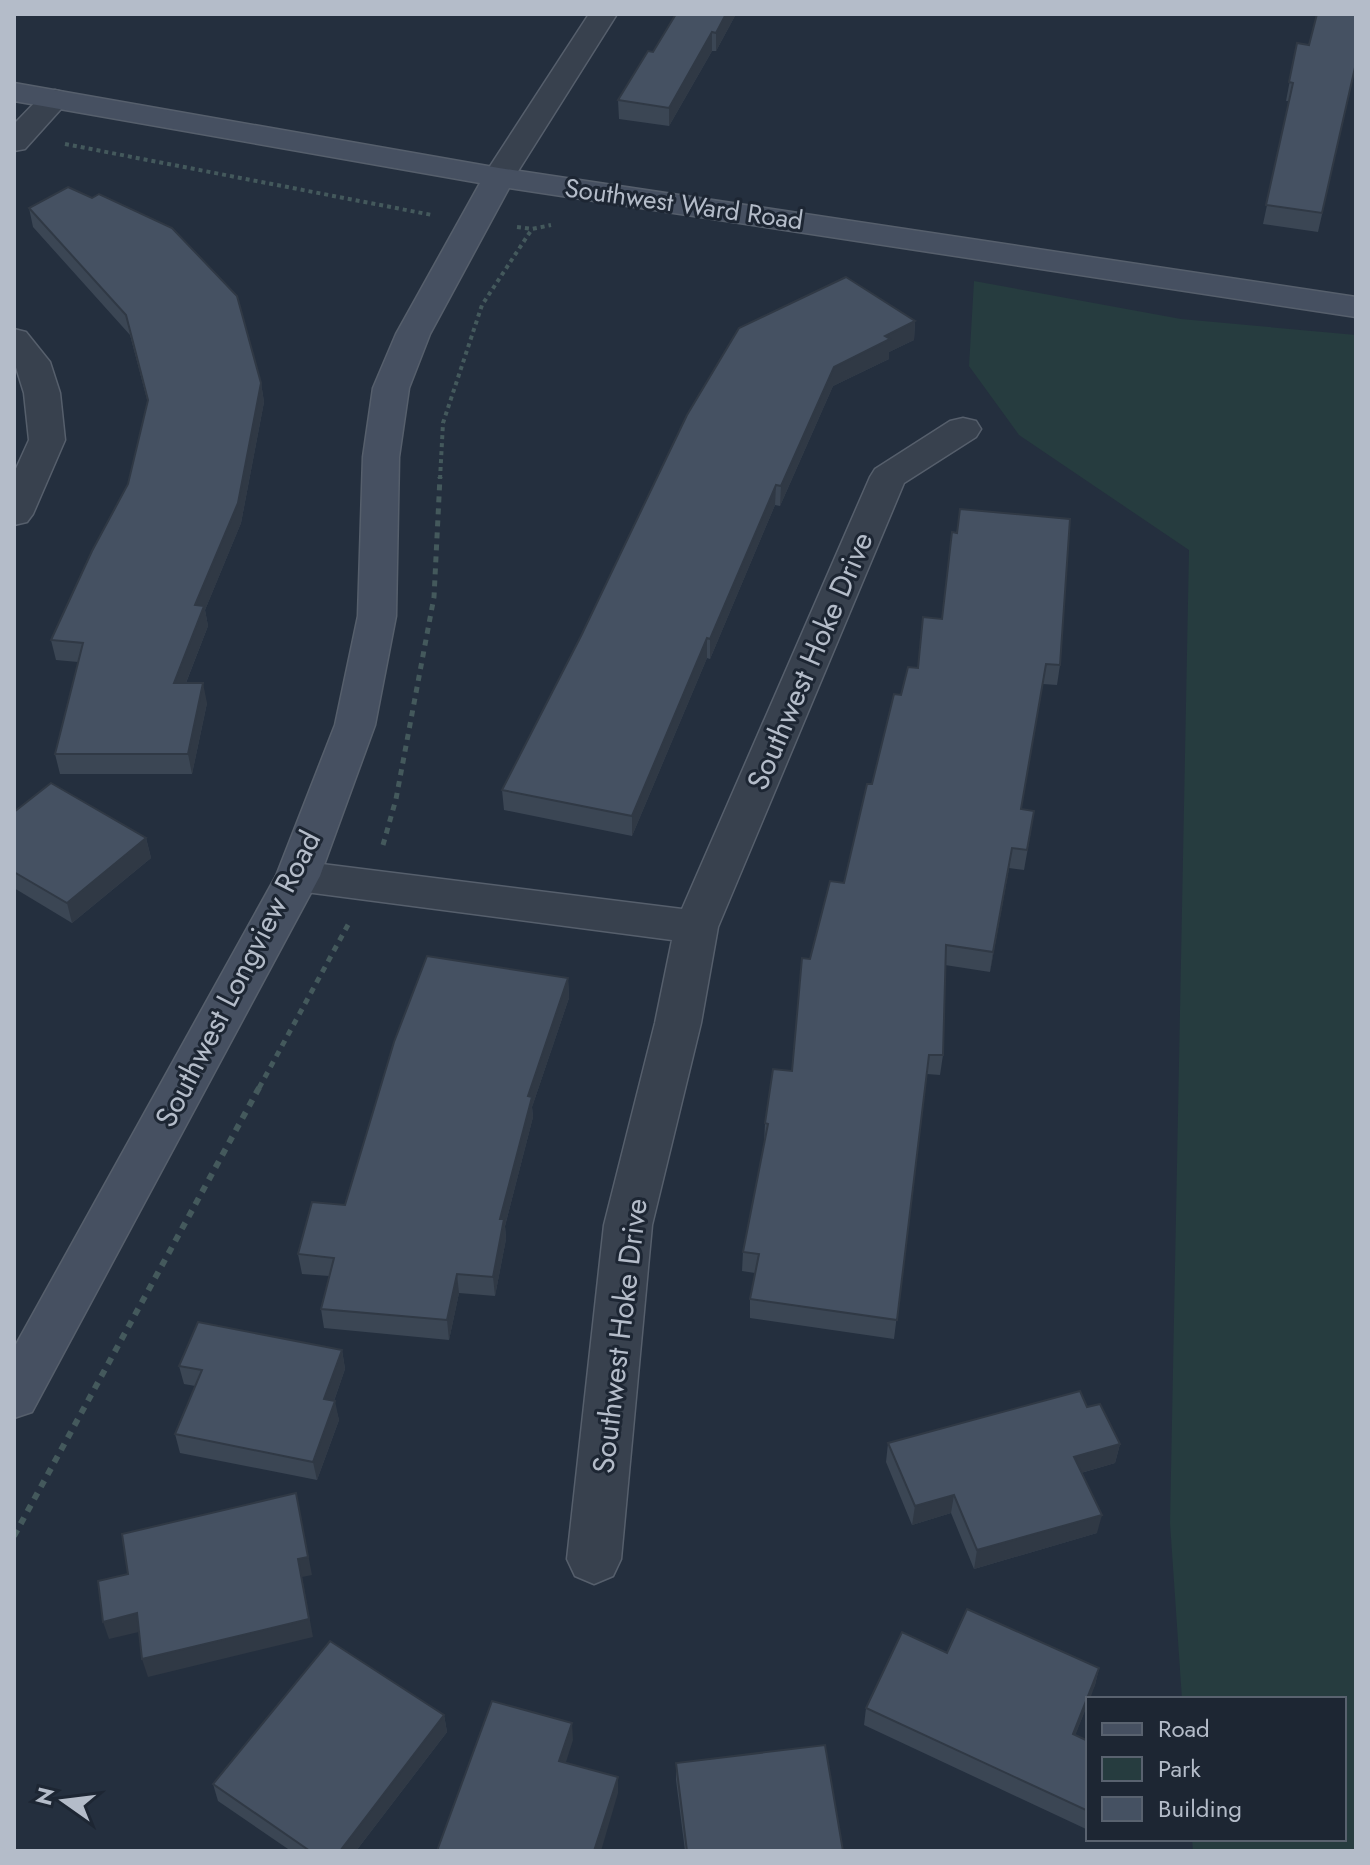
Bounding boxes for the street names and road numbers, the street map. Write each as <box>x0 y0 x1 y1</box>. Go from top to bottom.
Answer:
street label: Southwest Ward Road <box>562 168 806 240</box>
street label: Southwest Hoke Drive <box>736 525 883 797</box>
street label: Southwest Longview Road <box>144 823 331 1135</box>
street label: Southwest Hoke Drive <box>581 1196 658 1476</box>

